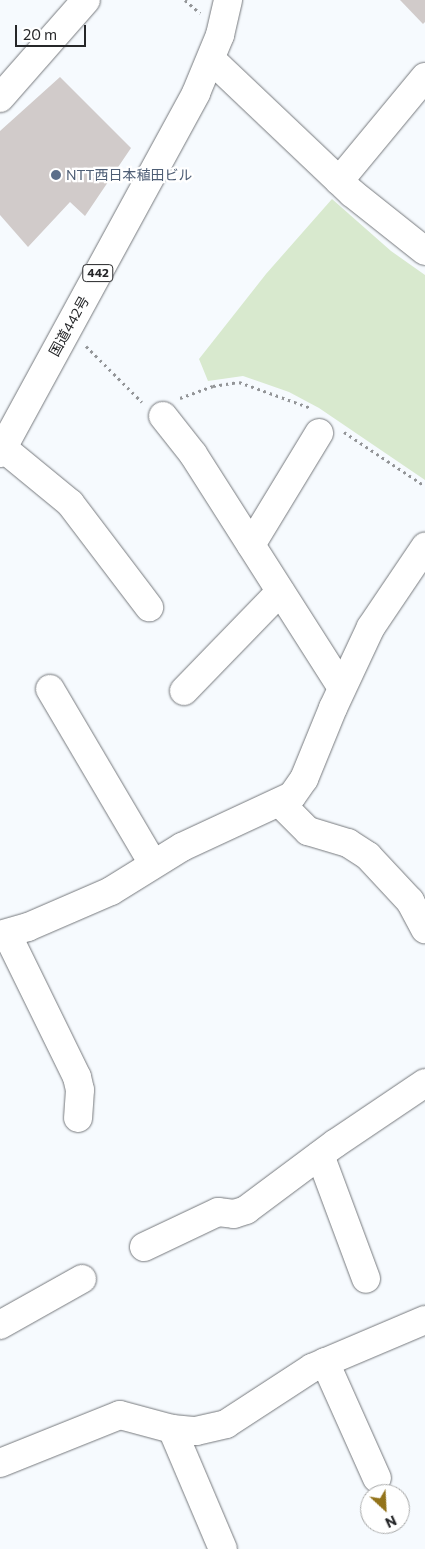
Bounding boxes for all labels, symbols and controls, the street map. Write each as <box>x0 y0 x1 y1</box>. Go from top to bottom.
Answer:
scale bar <box>18 15 89 47</box>
text: 20 m <box>23 25 57 43</box>
place label: NTT西日本稙田ビル <box>66 167 193 183</box>
marker: NTT西日本稙田ビル <box>50 169 62 181</box>
road number: 442 <box>82 264 114 282</box>
street label: 国道442号 <box>46 293 92 359</box>
north arrow <box>360 1484 410 1534</box>
text: N <box>383 1512 399 1532</box>

